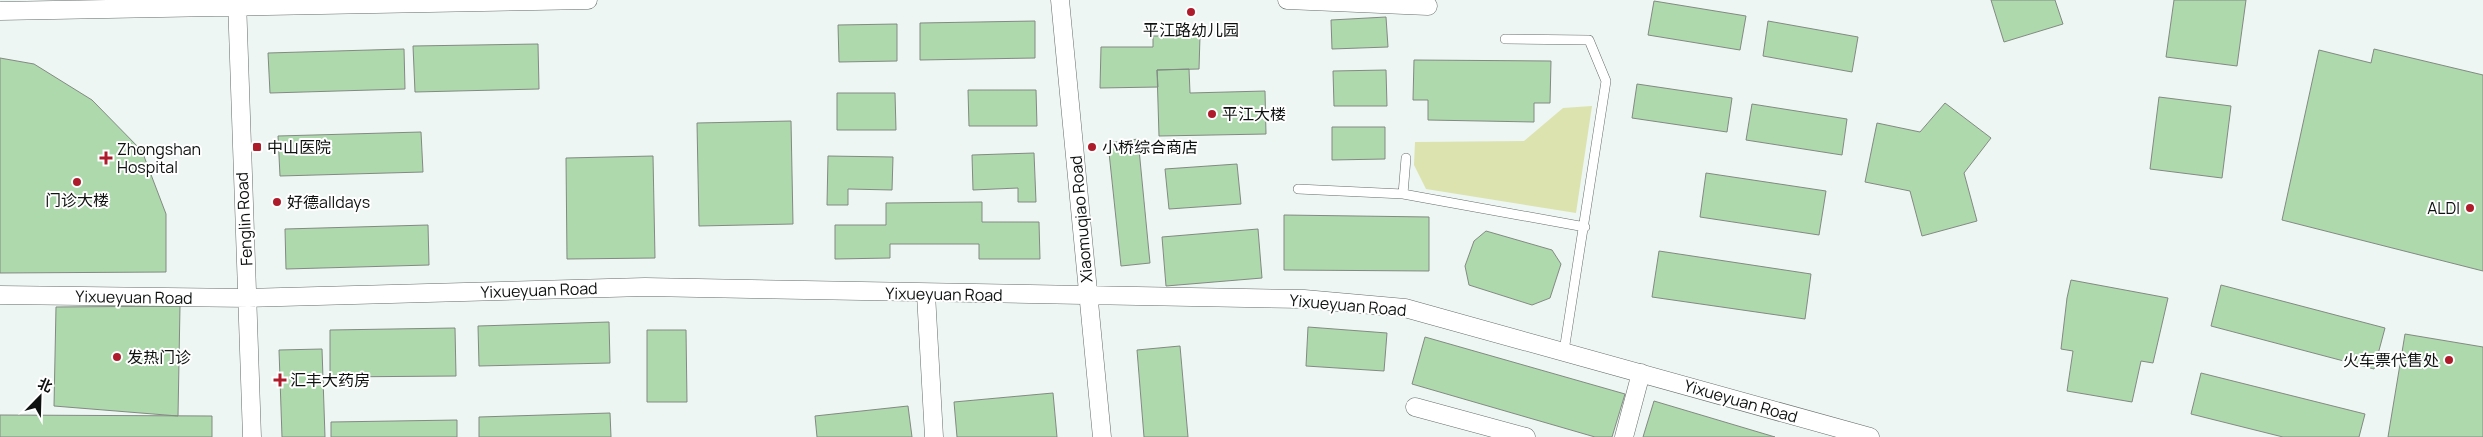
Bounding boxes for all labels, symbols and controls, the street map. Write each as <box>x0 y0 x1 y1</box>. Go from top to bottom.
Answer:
marker: 平江路幼儿园 <box>1185 6 1197 18</box>
place label: 平江路幼儿园 <box>1143 19 1239 41</box>
place label: 平江大楼 <box>1222 103 1286 125</box>
marker: 平江大楼 <box>1206 108 1218 120</box>
place label: 中山医院 <box>267 136 331 158</box>
place label: 小桥综合商店 <box>1102 136 1198 158</box>
place label: Zhongshan Hospital <box>117 138 201 178</box>
marker: 中山医院 <box>251 141 263 153</box>
marker: 小桥综合商店 <box>1086 141 1098 153</box>
marker: Zhongshan Hospital <box>99 151 113 165</box>
street label: Xiaomuqiao Road <box>1064 155 1098 283</box>
street label: Fenglin Road <box>231 171 257 267</box>
marker: 门诊大楼 <box>71 176 83 188</box>
place label: 门诊大楼 <box>45 189 109 211</box>
place label: 好德alldays <box>287 191 370 213</box>
marker: 好德alldays <box>271 196 283 208</box>
place label: ALDI <box>2427 197 2460 219</box>
marker: ALDI <box>2464 202 2476 214</box>
street label: Yixueyuan Road <box>480 277 598 303</box>
street label: Yixueyuan Road <box>885 282 1003 306</box>
street label: Yixueyuan Road <box>75 285 193 309</box>
street label: Yixueyuan Road <box>1289 289 1407 321</box>
place label: 发热门诊 <box>127 346 191 368</box>
place label: 火车票代售处 <box>2343 349 2439 371</box>
marker: 发热门诊 <box>111 351 123 363</box>
marker: 火车票代售处 <box>2443 354 2455 366</box>
place label: 汇丰大药房 <box>290 369 370 391</box>
north arrow <box>15 372 65 422</box>
text: 北 <box>35 373 55 396</box>
marker: 汇丰大药房 <box>274 374 286 386</box>
street label: Yixueyuan Road <box>1682 374 1800 428</box>

